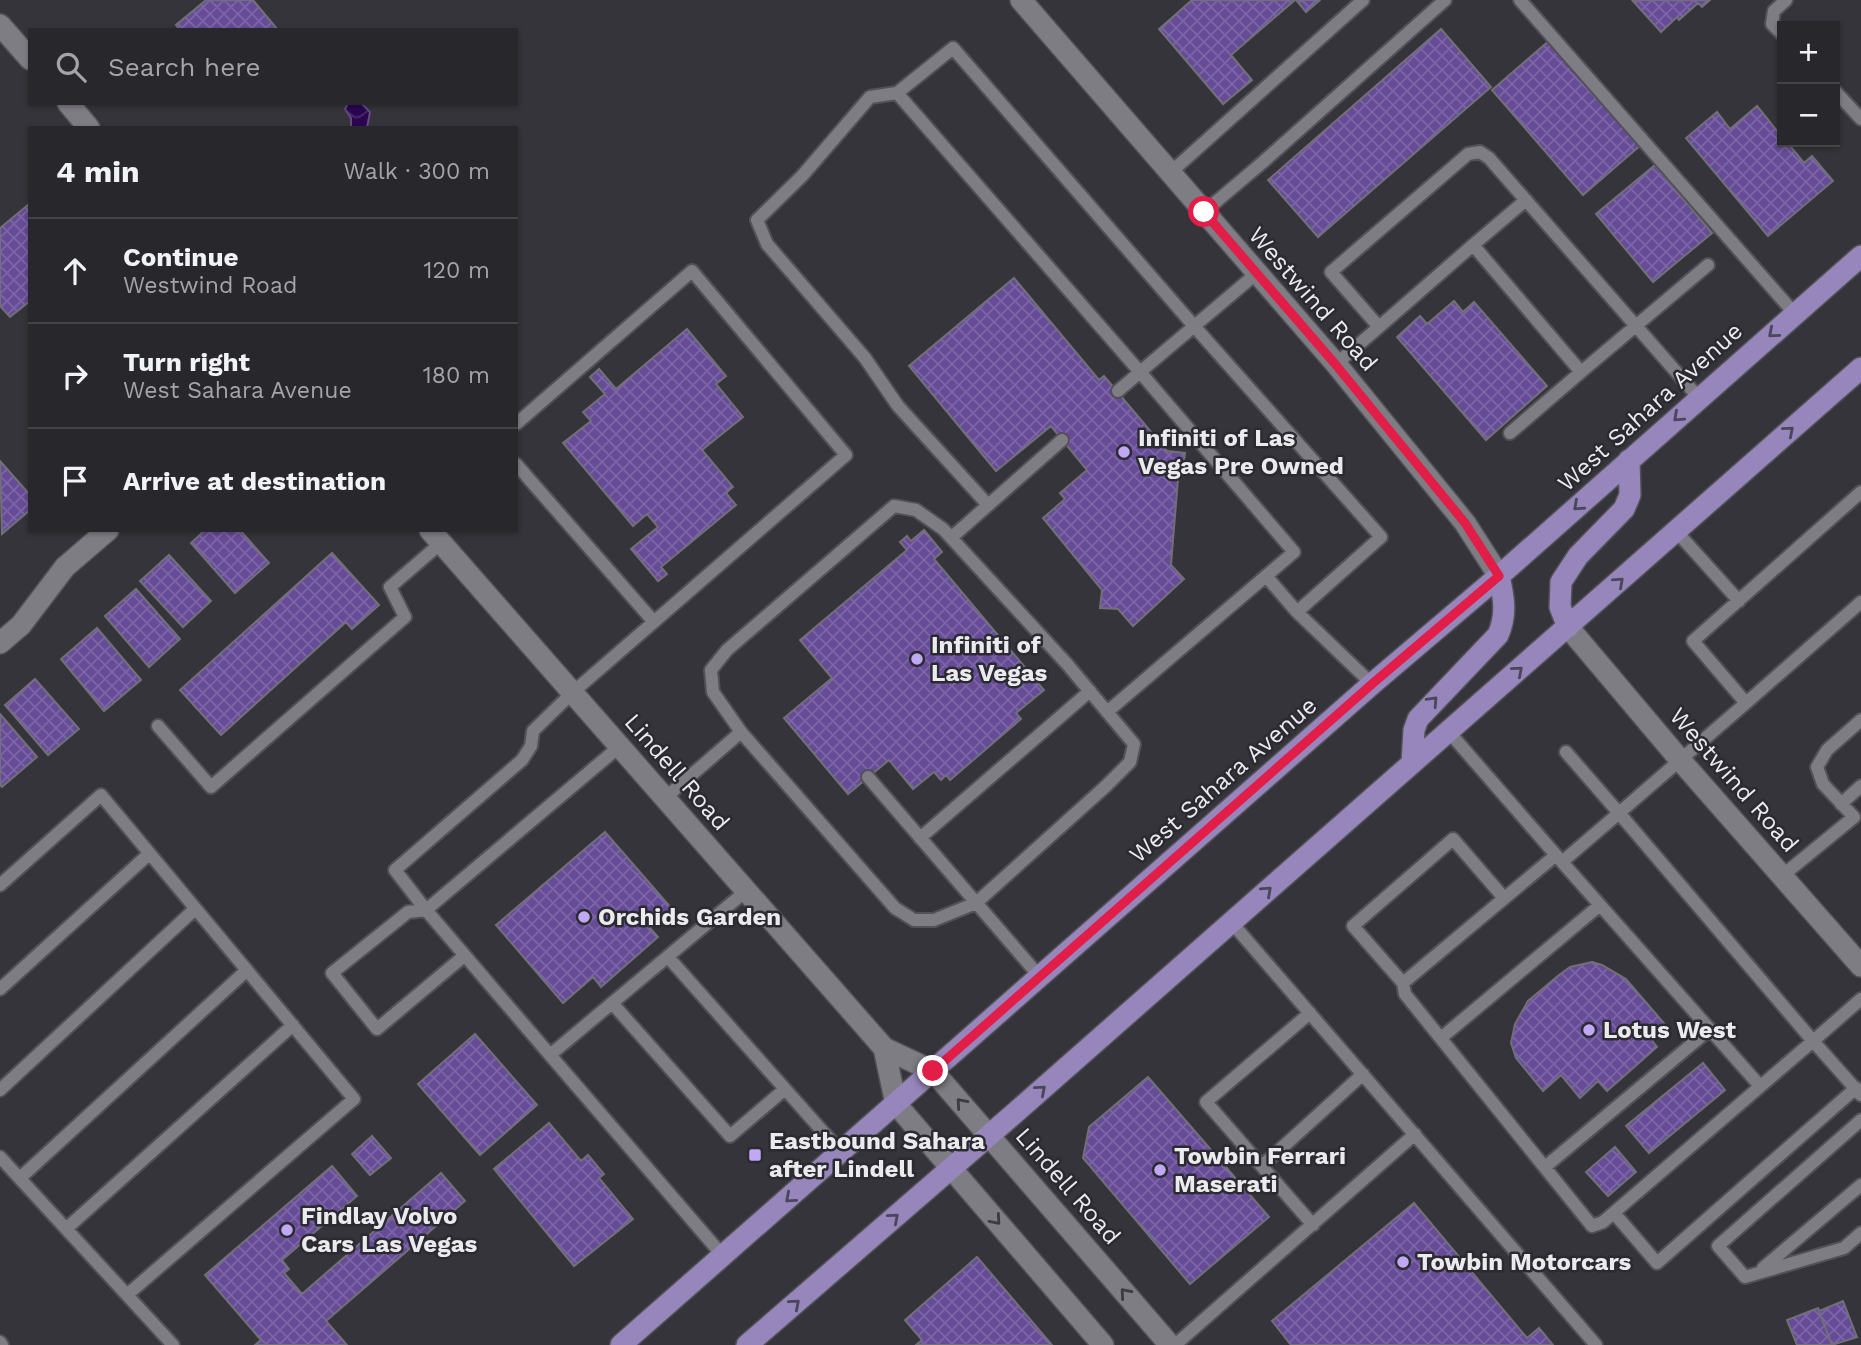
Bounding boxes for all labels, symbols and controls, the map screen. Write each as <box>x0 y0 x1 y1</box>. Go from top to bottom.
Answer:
map controls <box>1777 21 1840 147</box>
button: + <box>1777 21 1840 84</box>
search box <box>28 28 518 105</box>
icon: search <box>52 48 90 86</box>
text: Search here <box>108 52 260 82</box>
button: − <box>1777 84 1840 147</box>
text: 4 min <box>56 154 140 189</box>
text: Walk · 300 m <box>344 158 490 185</box>
route start <box>1188 196 1219 227</box>
street label: Westwind Road <box>1243 221 1383 377</box>
text: Continue <box>123 242 239 272</box>
icon: ahead <box>56 252 94 290</box>
text: 120 m <box>424 257 490 284</box>
text: Westwind Road <box>123 272 297 299</box>
street label: West Sahara Avenue <box>1552 317 1748 497</box>
one-way arrow <box>1768 325 1781 338</box>
text: Turn right <box>123 347 250 377</box>
icon: right <box>56 357 94 395</box>
text: 180 m <box>423 362 490 389</box>
text: West Sahara Avenue <box>123 377 352 404</box>
one-way arrow <box>1673 409 1686 421</box>
place label: Infiniti of Las Vegas Pre Owned <box>1138 424 1344 480</box>
one-way arrow <box>1781 427 1794 439</box>
marker: Infiniti of Las Vegas Pre Owned <box>1116 444 1132 460</box>
icon: arrive <box>56 462 94 500</box>
text: Arrive at destination <box>123 466 386 496</box>
one-way arrow <box>1574 498 1587 510</box>
one-way arrow <box>1611 578 1624 590</box>
place label: Infiniti of Las Vegas <box>931 631 1048 687</box>
marker: Infiniti of Las Vegas <box>909 651 925 667</box>
one-way arrow <box>1510 667 1523 679</box>
street label: West Sahara Avenue <box>1124 691 1322 869</box>
one-way arrow <box>1425 696 1438 709</box>
street label: Westwind Road <box>1664 702 1804 858</box>
street label: Lindell Road <box>619 708 735 836</box>
one-way arrow <box>1259 887 1272 899</box>
place label: Orchids Garden <box>598 903 781 931</box>
marker: Orchids Garden <box>576 909 592 925</box>
place label: Lotus West <box>1603 1016 1737 1044</box>
marker: Lotus West <box>1581 1022 1597 1038</box>
route end <box>917 1055 948 1086</box>
one-way arrow <box>1033 1086 1046 1098</box>
one-way arrow <box>957 1098 970 1111</box>
street label: Lindell Road <box>1010 1122 1126 1250</box>
place label: Eastbound Sahara after Lindell <box>769 1127 985 1183</box>
place label: Towbin Ferrari Maserati <box>1174 1142 1346 1198</box>
marker: Eastbound Sahara after Lindell <box>747 1147 763 1163</box>
marker: Towbin Ferrari Maserati <box>1152 1162 1168 1178</box>
one-way arrow <box>785 1190 798 1202</box>
place label: Findlay Volvo Cars Las Vegas <box>301 1202 478 1258</box>
one-way arrow <box>988 1212 1000 1225</box>
one-way arrow <box>886 1214 899 1226</box>
marker: Findlay Volvo Cars Las Vegas <box>279 1222 295 1238</box>
place label: Towbin Motorcars <box>1417 1248 1632 1276</box>
marker: Towbin Motorcars <box>1395 1254 1411 1270</box>
one-way arrow <box>1121 1288 1133 1301</box>
one-way arrow <box>786 1300 799 1312</box>

